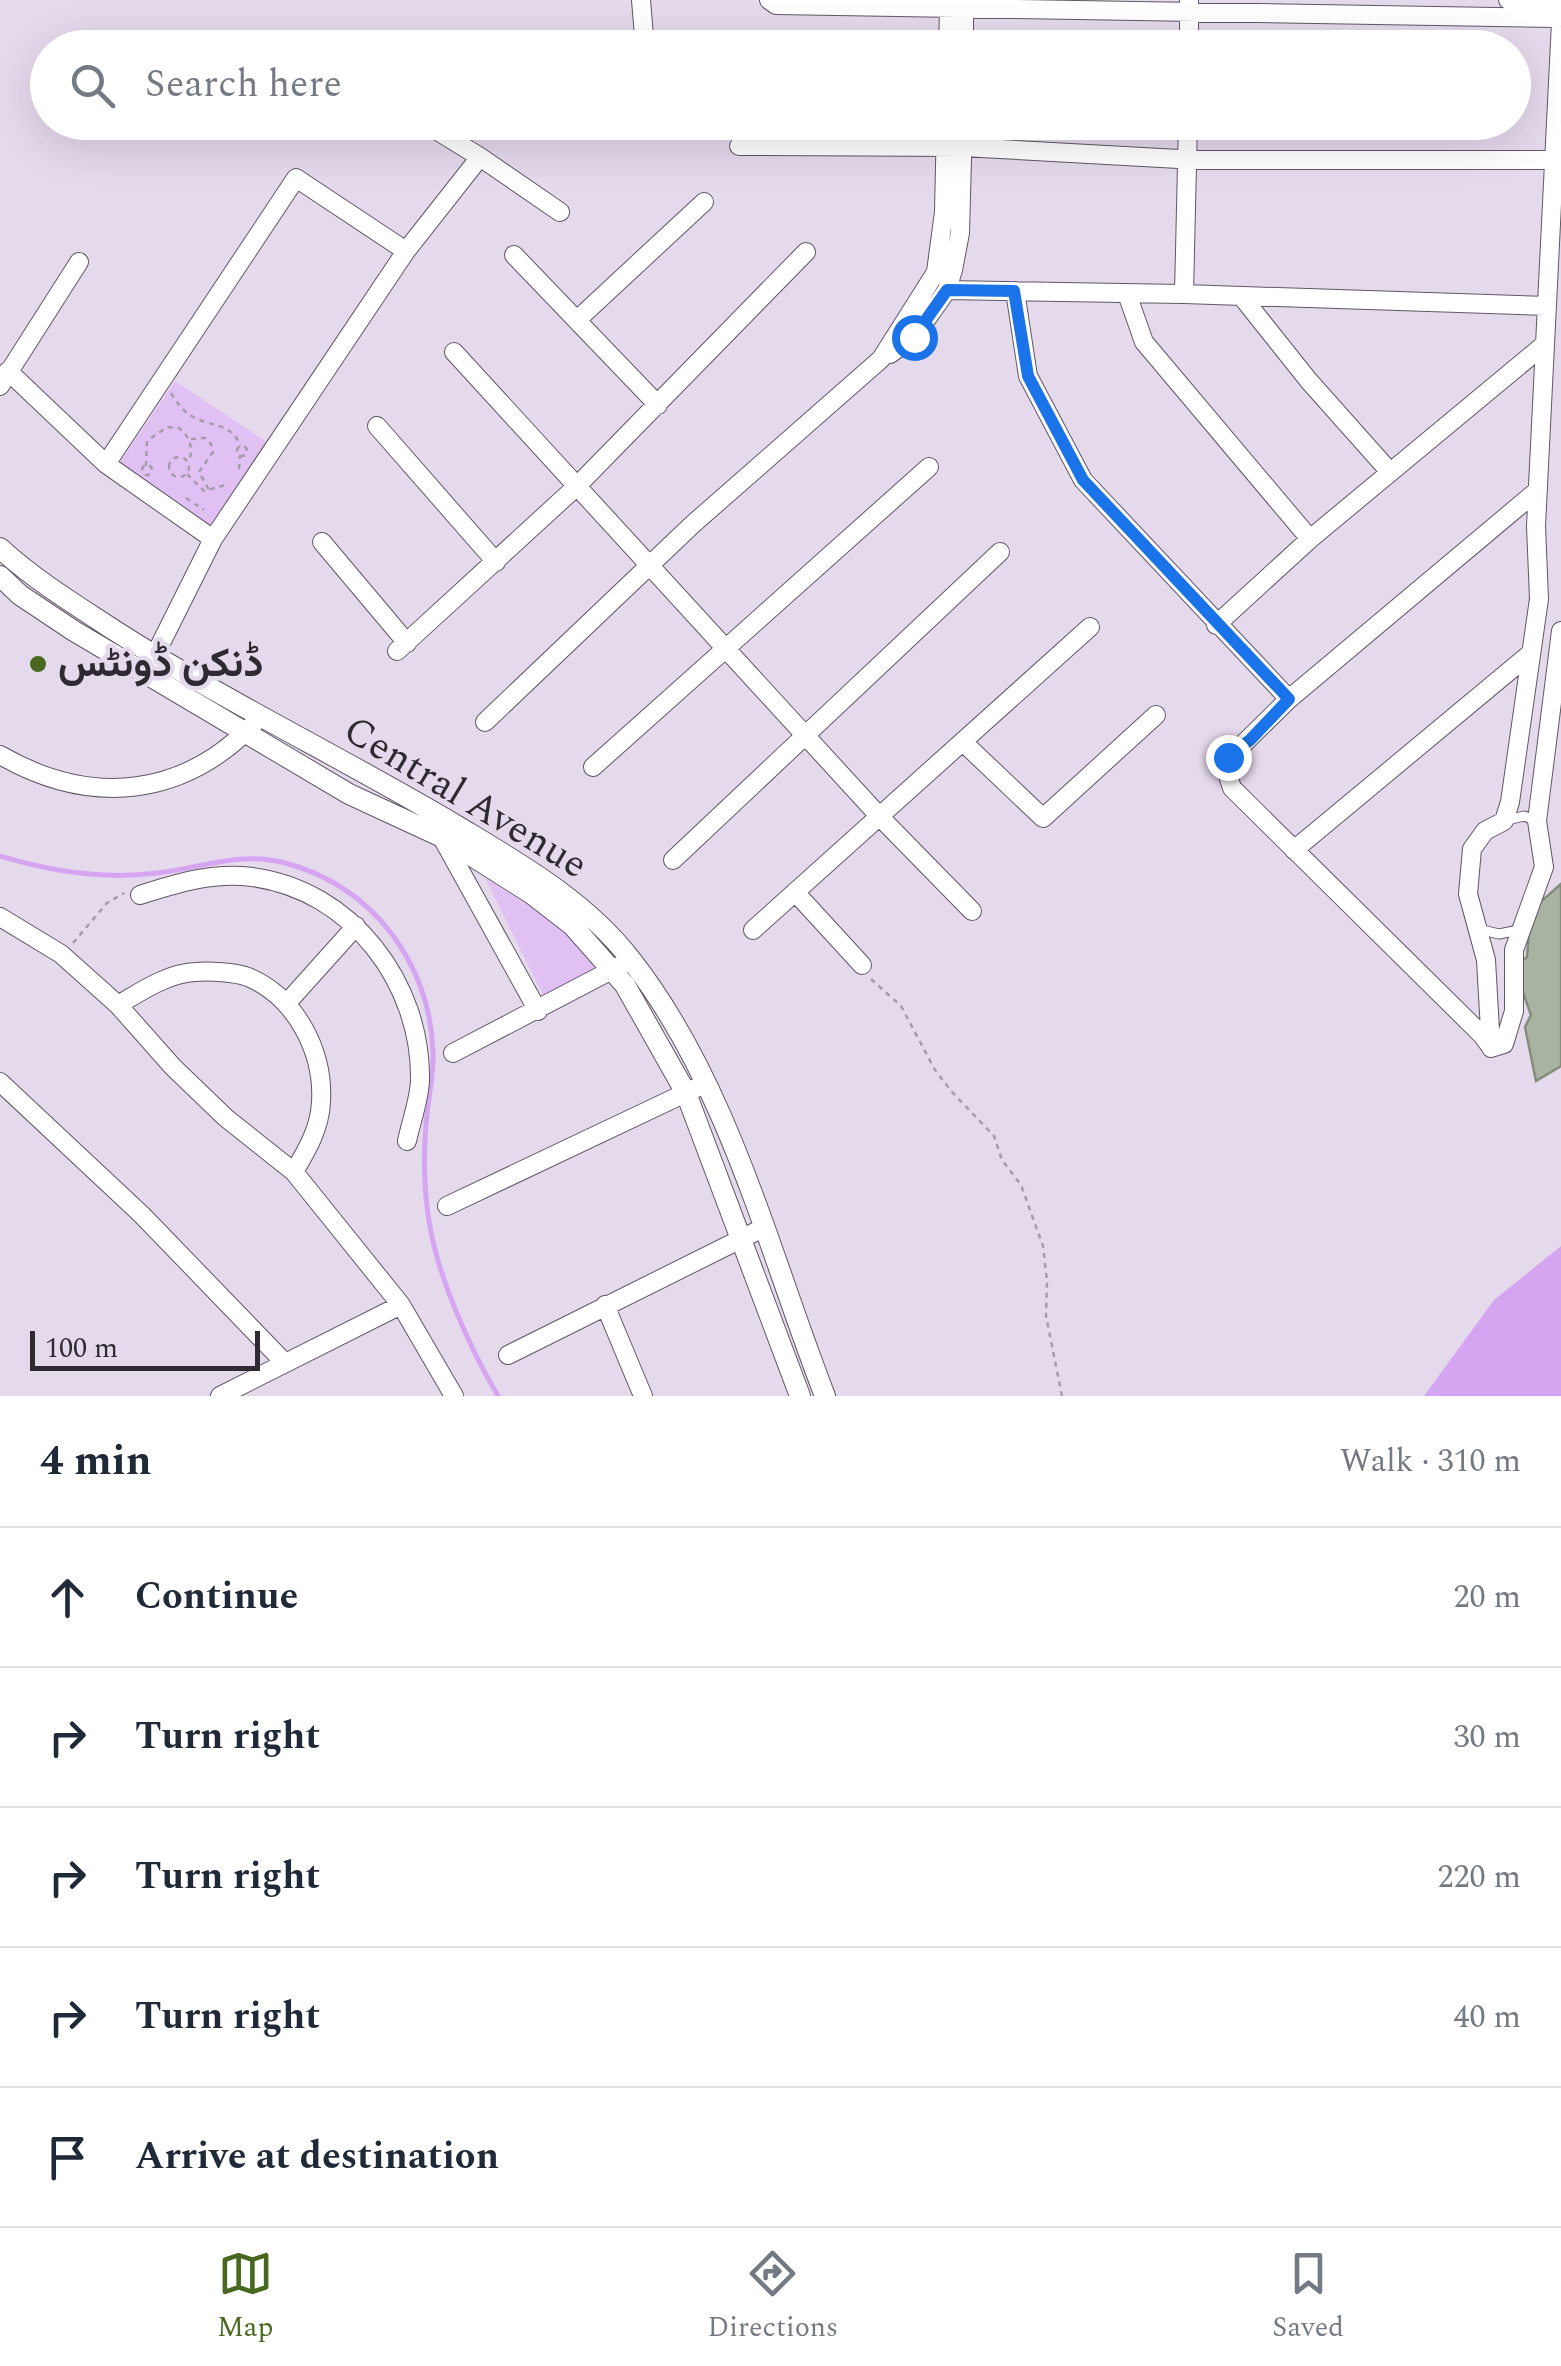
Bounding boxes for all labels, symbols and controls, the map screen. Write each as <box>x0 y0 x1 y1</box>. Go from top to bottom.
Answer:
search box <box>30 30 1531 140</box>
text: Search here <box>145 56 342 114</box>
icon: search <box>65 58 120 113</box>
route start <box>892 315 938 361</box>
place label: ڈنکن ڈونٹس <box>58 634 263 695</box>
marker: ڈنکن ڈونٹس <box>27 653 49 675</box>
street label: Central Avenue <box>331 701 599 895</box>
route end <box>1206 735 1252 781</box>
scale bar <box>30 1326 260 1370</box>
text: 100 m <box>45 1327 118 1370</box>
text: 4 min <box>40 1430 152 1493</box>
text: Walk · 310 m <box>1340 1437 1521 1486</box>
text: Continue <box>135 1568 298 1626</box>
icon: ahead <box>40 1570 95 1625</box>
text: 20 m <box>1453 1573 1521 1622</box>
text: Turn right <box>135 1708 320 1766</box>
icon: right <box>40 1710 95 1765</box>
text: 30 m <box>1453 1713 1521 1762</box>
text: Turn right <box>135 1848 320 1906</box>
icon: right <box>40 1850 95 1905</box>
text: 220 m <box>1437 1853 1521 1902</box>
text: Turn right <box>135 1988 320 2046</box>
icon: right <box>40 1990 95 2045</box>
text: 40 m <box>1453 1993 1521 2042</box>
text: Arrive at destination <box>135 2128 499 2186</box>
icon: arrive <box>40 2130 95 2185</box>
tab: Map <box>217 2246 273 2349</box>
tab: Directions <box>707 2246 838 2349</box>
tab: Saved <box>1272 2246 1344 2349</box>

